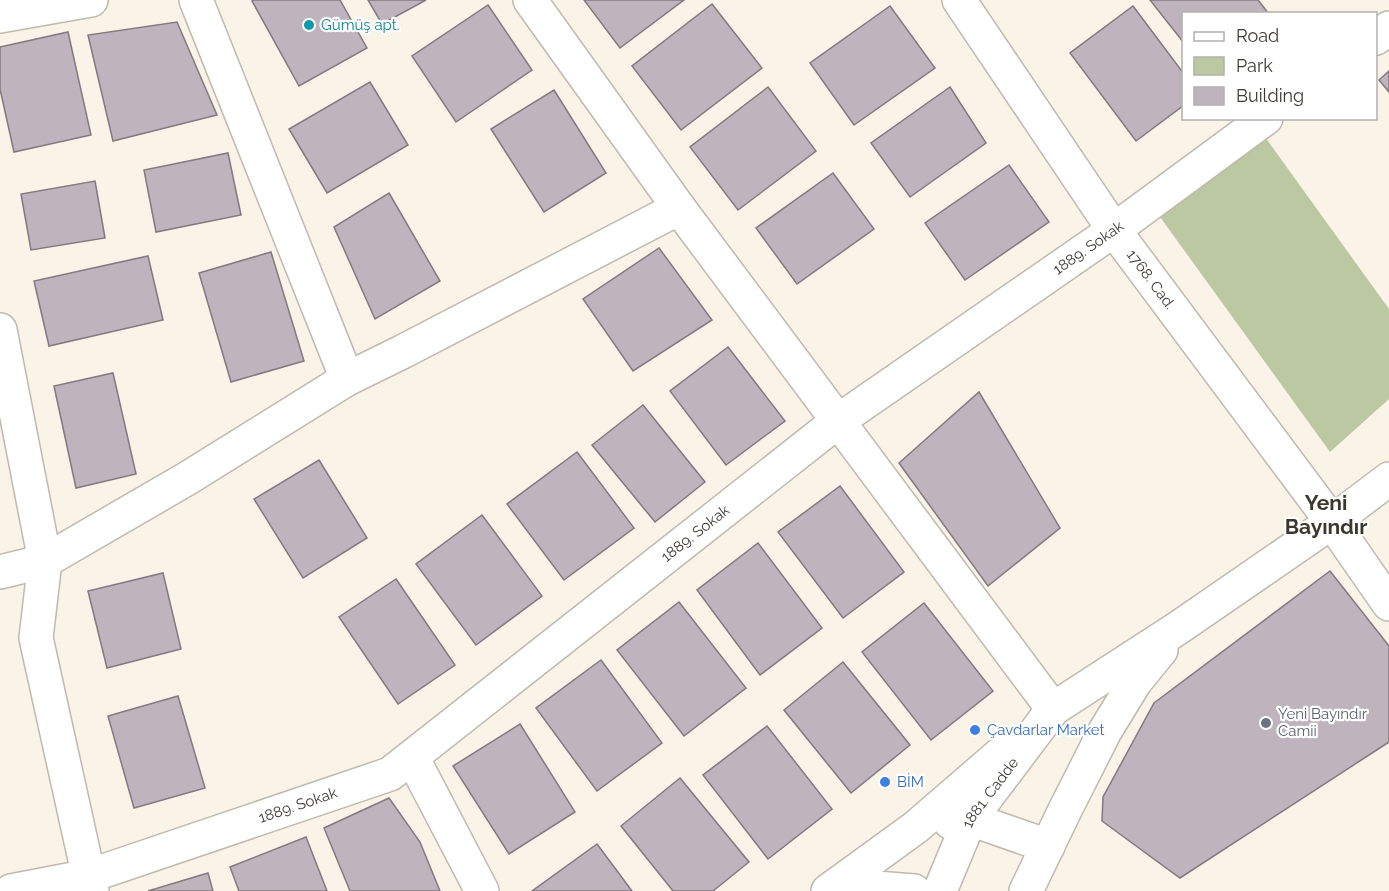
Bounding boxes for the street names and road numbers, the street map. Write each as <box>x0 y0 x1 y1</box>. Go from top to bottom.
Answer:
street label: 1889. Sokak <box>1050 217 1127 278</box>
street label: 1768. Cad. <box>1123 246 1179 313</box>
street label: 1889. Sokak <box>658 501 733 566</box>
street label: 1881. Cadde <box>958 754 1022 830</box>
street label: 1889. Sokak <box>256 784 340 827</box>

